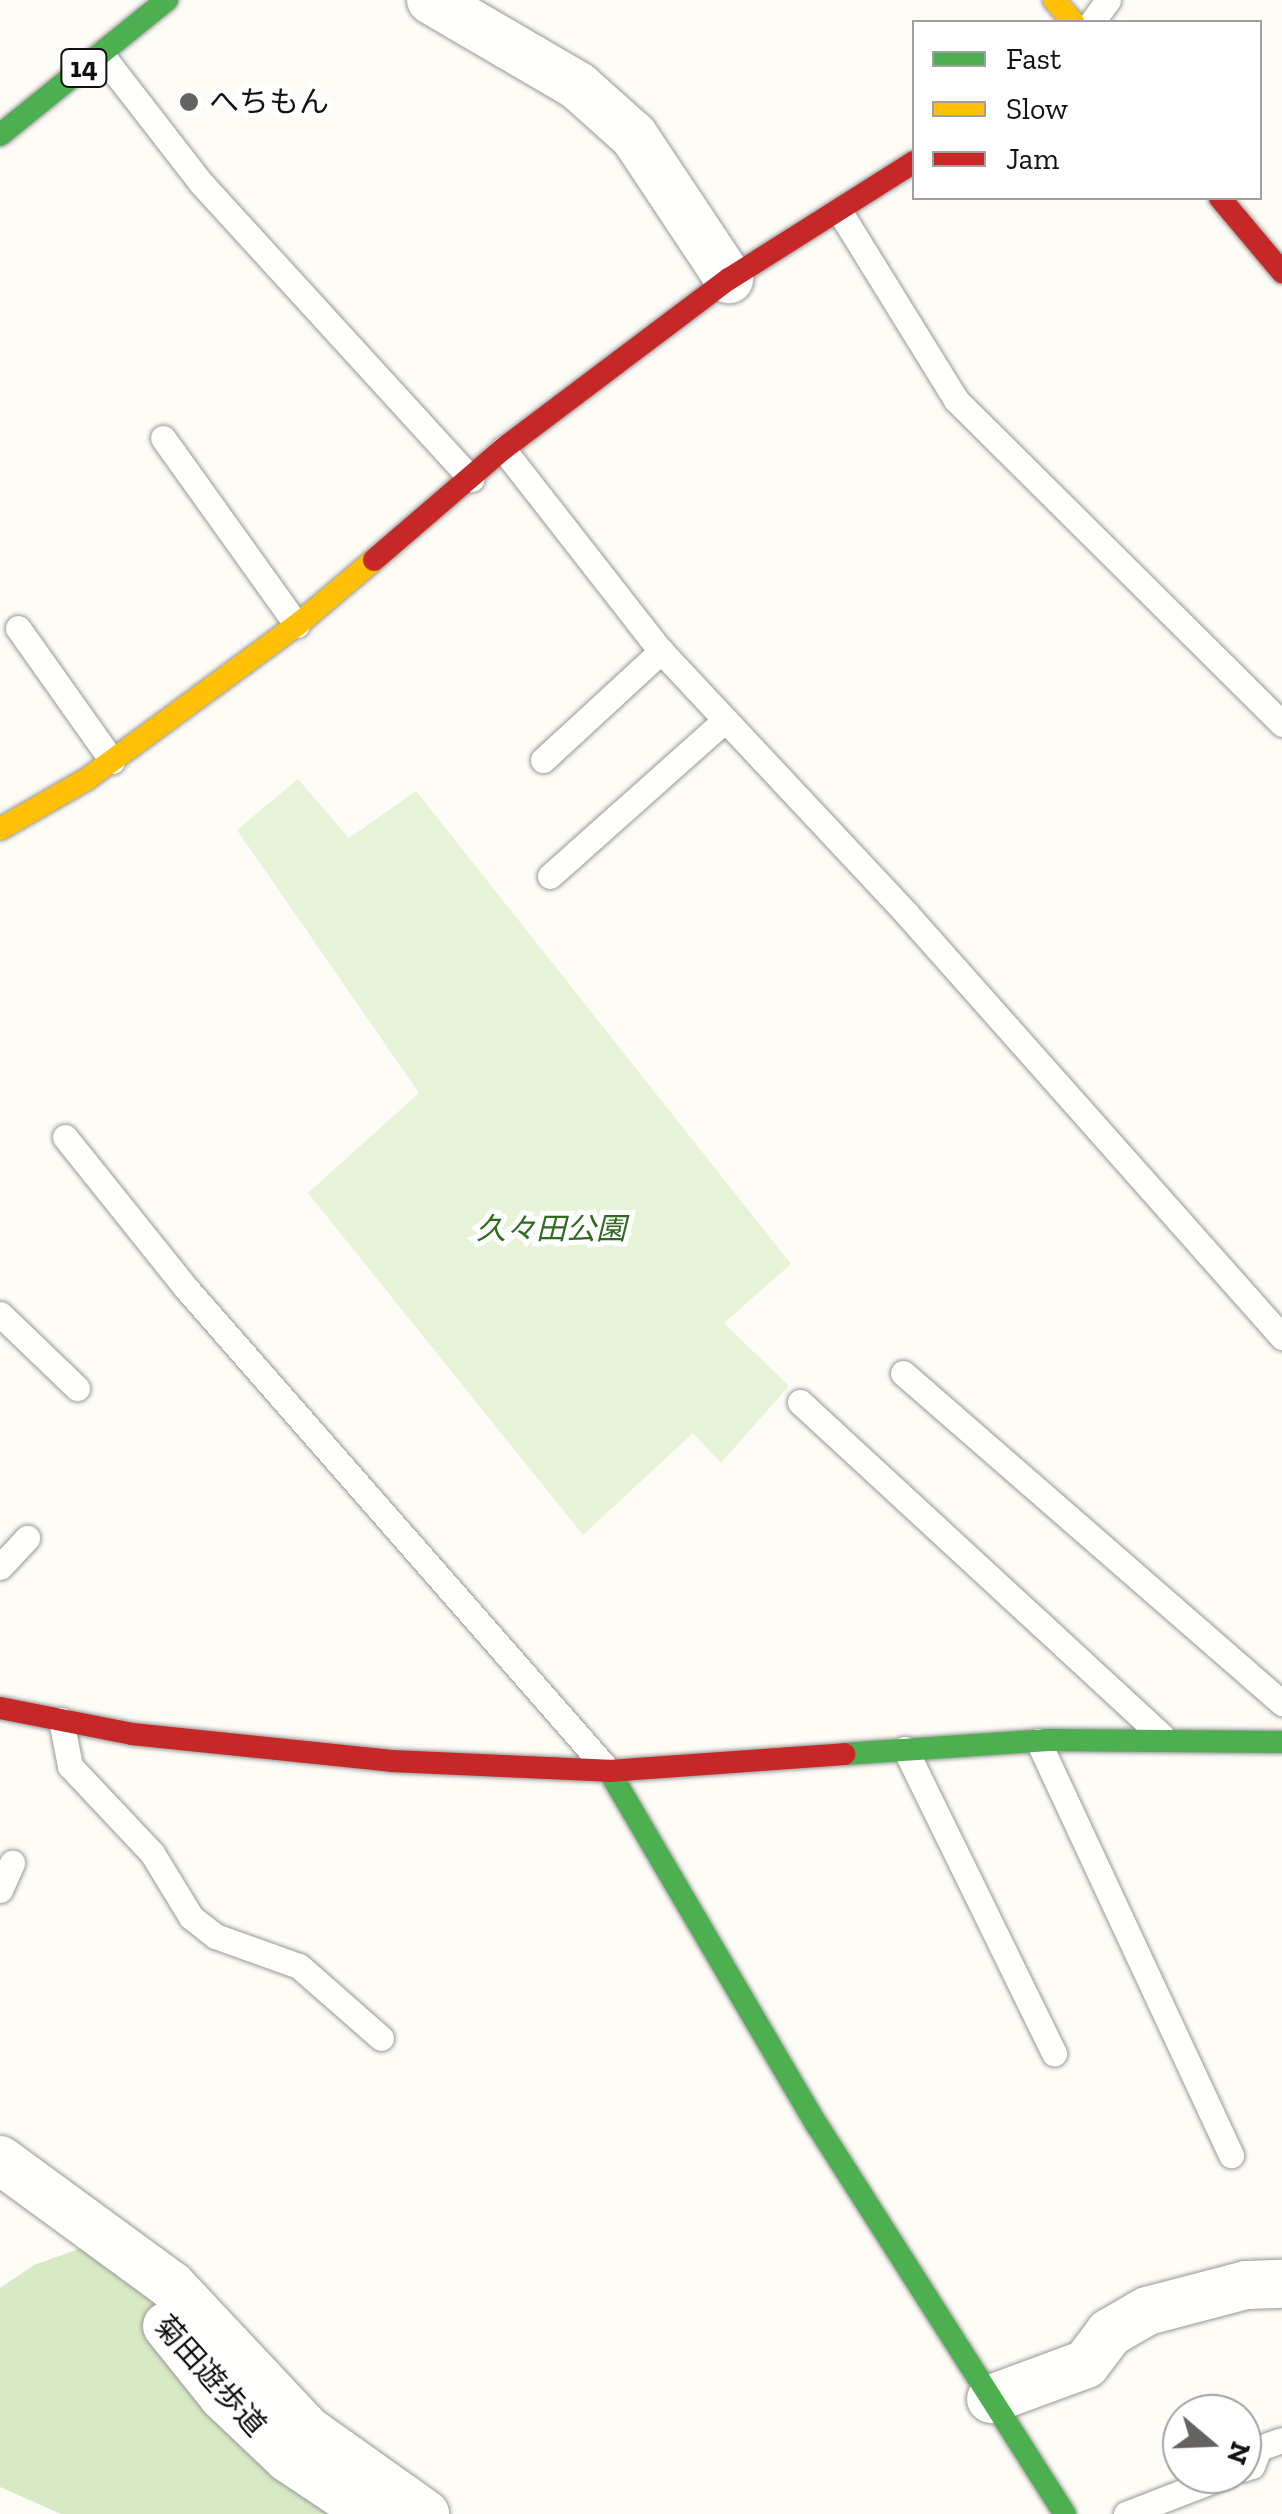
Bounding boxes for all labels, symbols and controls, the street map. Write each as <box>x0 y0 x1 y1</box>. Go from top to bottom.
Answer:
legend <box>912 20 1262 200</box>
text: Fast <box>1006 41 1061 77</box>
road number: 14 <box>59 45 109 91</box>
place label: へちもん <box>209 84 329 120</box>
marker: へちもん <box>178 91 200 113</box>
text: Slow <box>1006 91 1068 127</box>
text: Jam <box>1006 141 1059 177</box>
park label: 久々田公園 <box>476 1211 626 1247</box>
street label: 菊田遊歩道 <box>146 2308 274 2444</box>
north arrow <box>1162 2394 1262 2494</box>
text: N <box>1220 2438 1258 2469</box>

